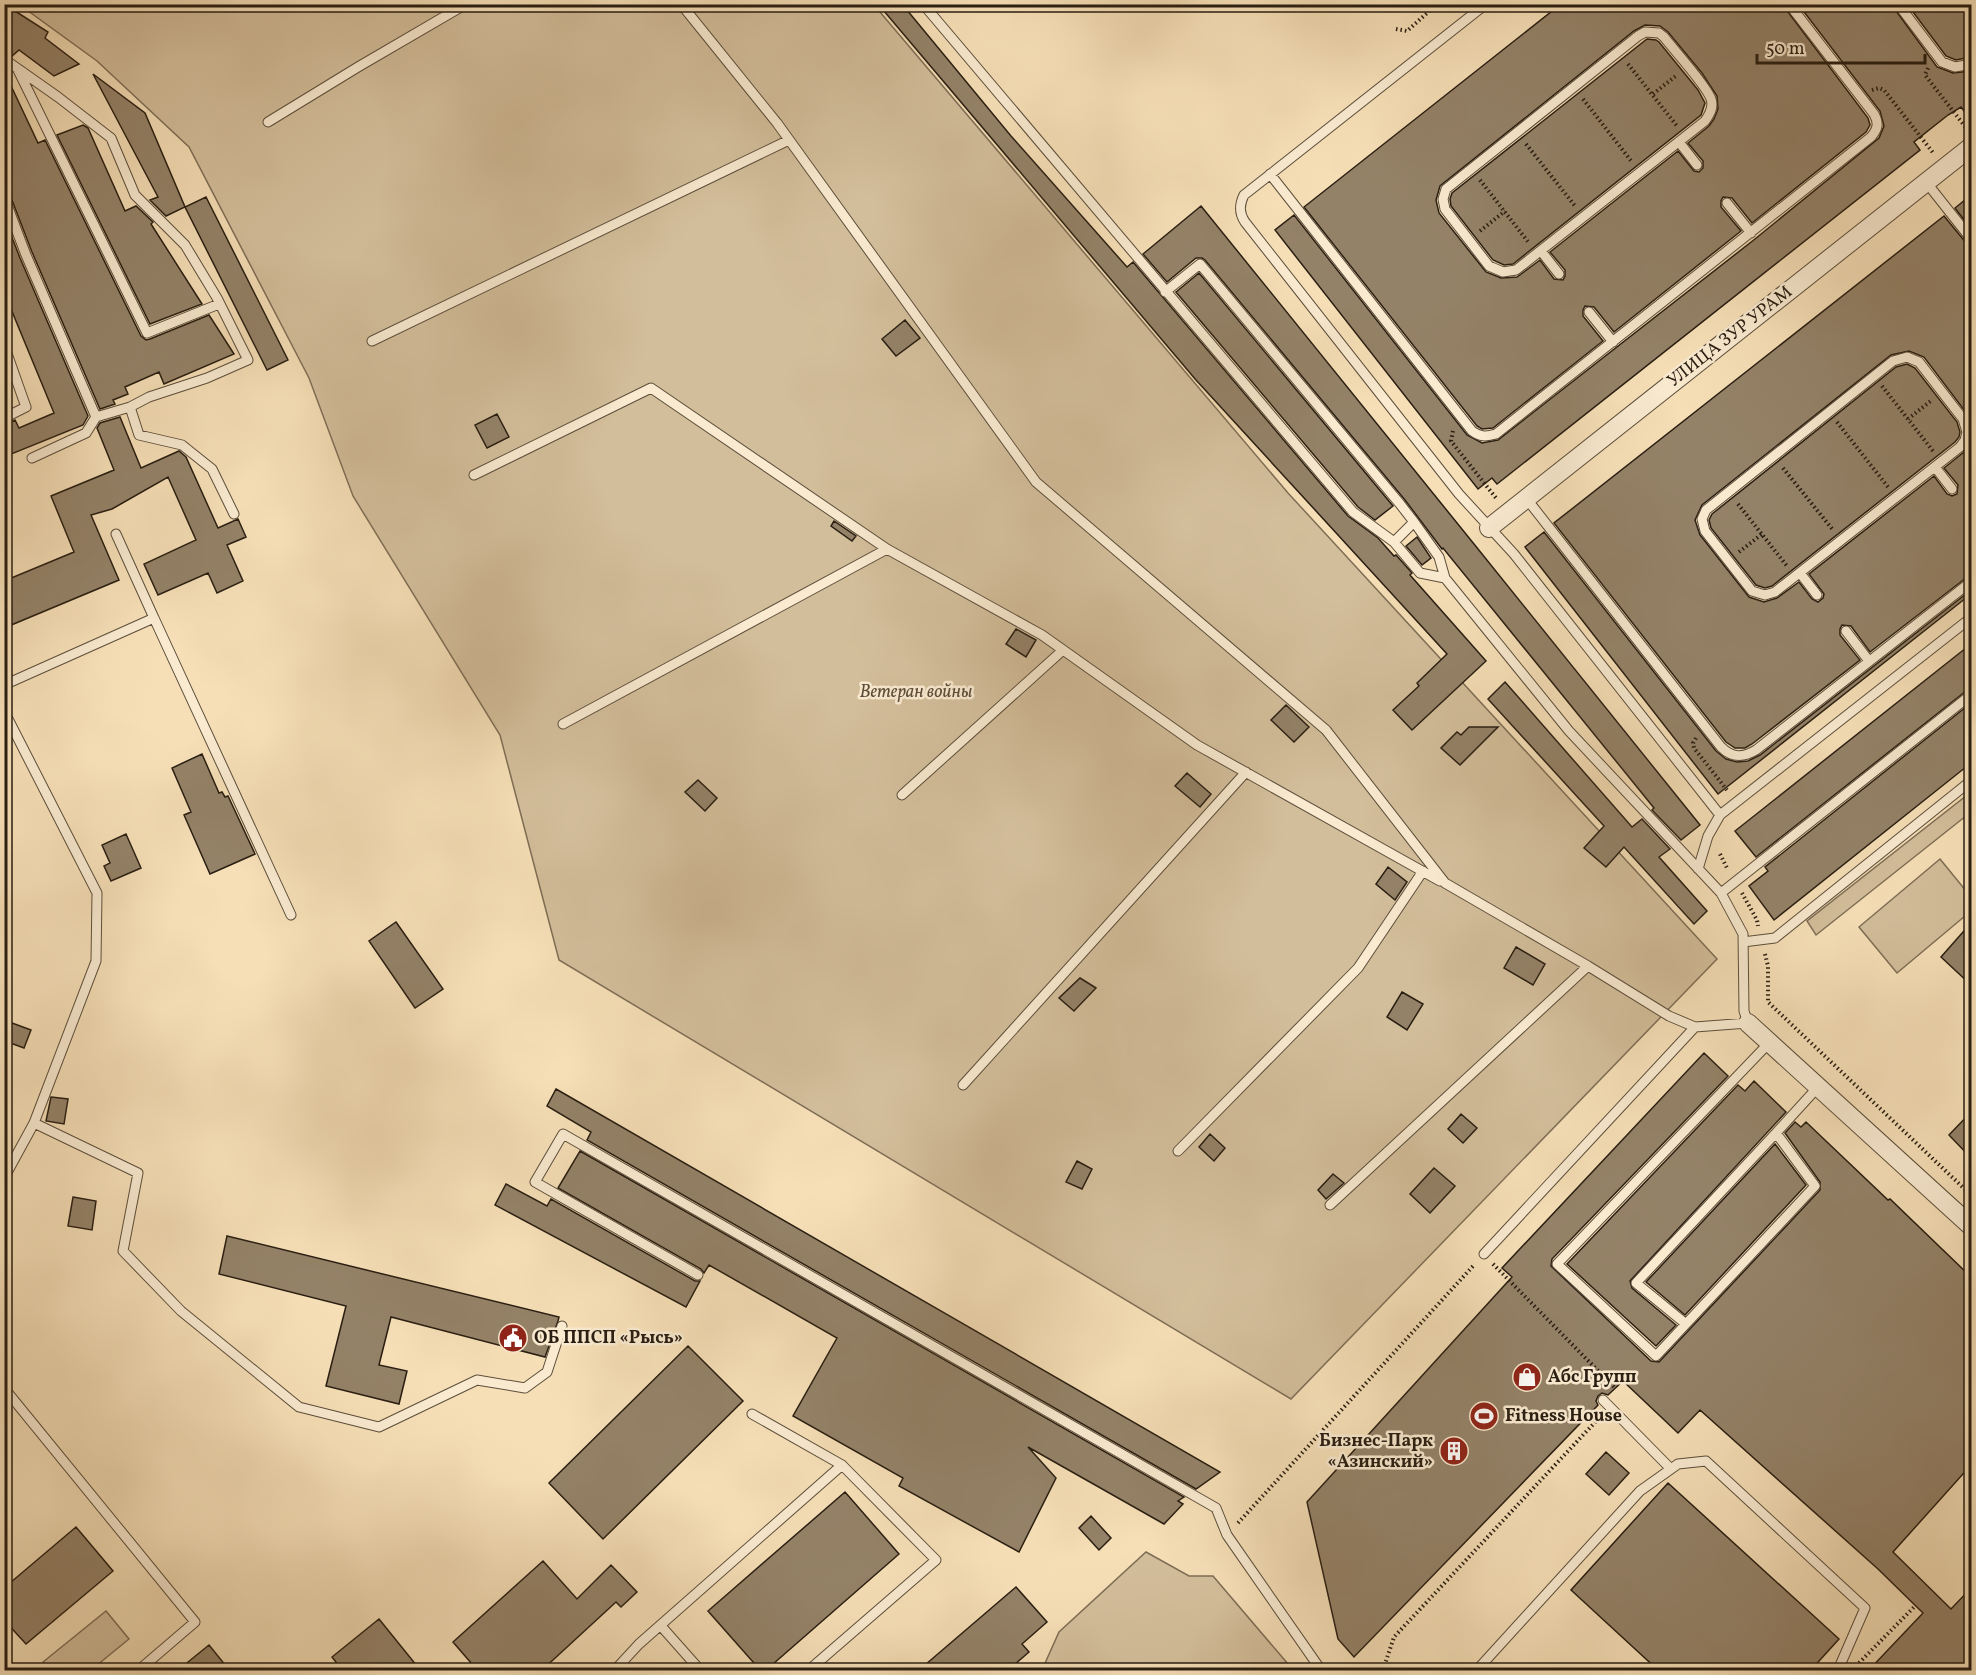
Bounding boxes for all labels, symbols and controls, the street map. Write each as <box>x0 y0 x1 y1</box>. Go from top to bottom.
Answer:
scale bar <box>1757 27 1925 65</box>
text: 50 m <box>1766 37 1805 62</box>
street label: УЛИЦА ЗУР УРАМ <box>1662 280 1798 394</box>
park label: Ветеран войны <box>860 680 972 705</box>
public building icon: ОБ ППСП «Рысь» <box>497 1322 529 1354</box>
place label: ОБ ППСП «Рысь» <box>534 1326 683 1351</box>
shop icon: Абс Групп <box>1511 1361 1543 1393</box>
place label: Абс Групп <box>1548 1365 1637 1390</box>
sports icon: Fitness House <box>1468 1400 1500 1432</box>
place label: Fitness House <box>1505 1404 1622 1429</box>
place label: Бизнес-Парк «Азинский» <box>1319 1429 1433 1475</box>
building icon: Бизнес-Парк «Азинский» <box>1438 1435 1470 1467</box>

